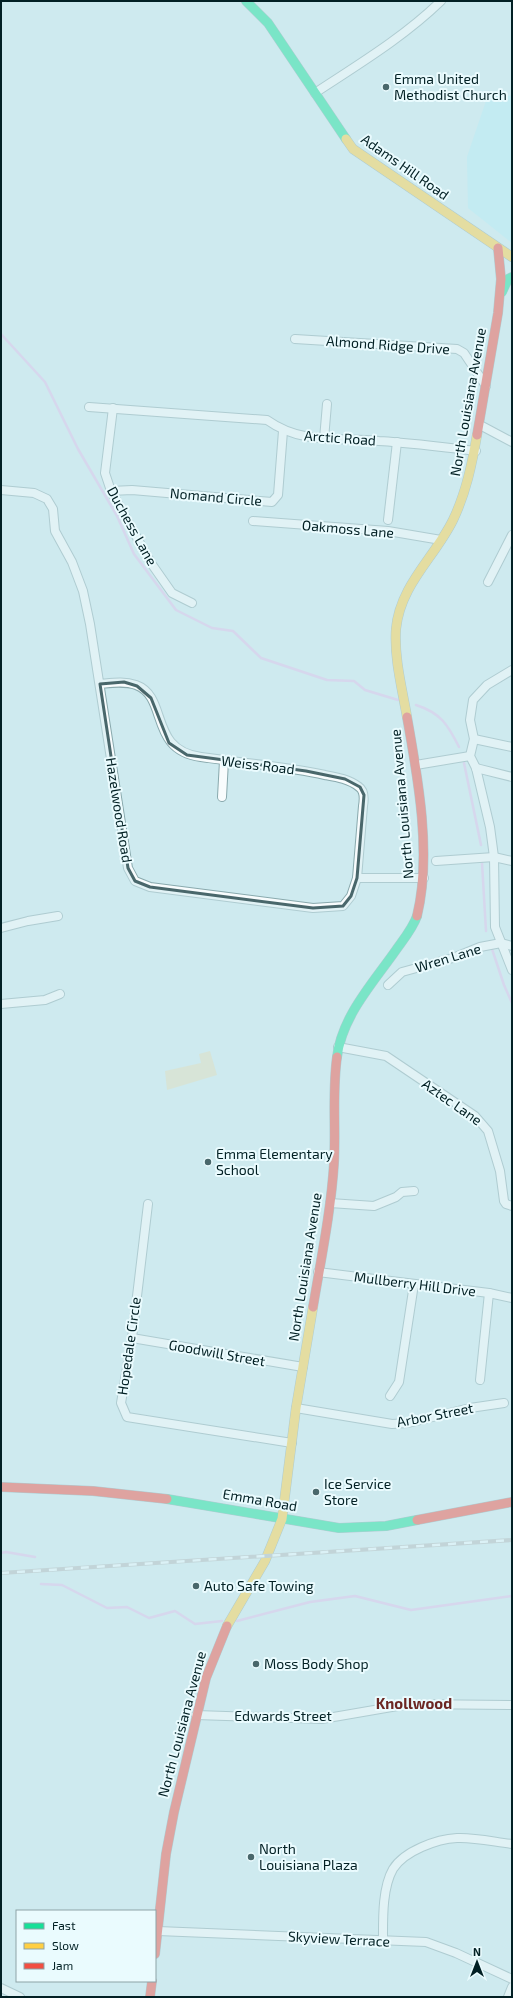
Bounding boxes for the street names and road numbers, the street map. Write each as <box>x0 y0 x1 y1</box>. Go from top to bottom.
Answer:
street label: Adams Hill Road <box>358 130 452 203</box>
street label: North Louisiana Avenue <box>446 326 489 477</box>
street label: Almond Ridge Drive <box>326 332 451 357</box>
street label: Arctic Road <box>304 427 377 448</box>
street label: Duchess Lane <box>104 483 161 568</box>
street label: Nomand Circle <box>169 484 263 509</box>
street label: Oakmoss Lane <box>301 516 395 541</box>
street label: North Louisiana Avenue <box>386 728 417 880</box>
street label: Weiss Road <box>220 752 296 777</box>
street label: Hazelwood Road <box>103 756 136 864</box>
street label: Wren Lane <box>413 939 483 976</box>
street label: Aztec Lane <box>419 1075 486 1128</box>
street label: North Louisiana Avenue <box>284 1191 325 1343</box>
street label: Mullberry Hill Drive <box>353 1268 477 1299</box>
street label: Hopedale Circle <box>113 1296 144 1396</box>
street label: Goodwill Street <box>167 1336 267 1369</box>
street label: Arbor Street <box>395 1399 475 1430</box>
street label: Emma Road <box>221 1485 299 1514</box>
street label: North Louisiana Avenue <box>154 1649 209 1799</box>
street label: Edwards Street <box>234 1707 332 1724</box>
street label: Skyview Terrace <box>288 1927 390 1950</box>

